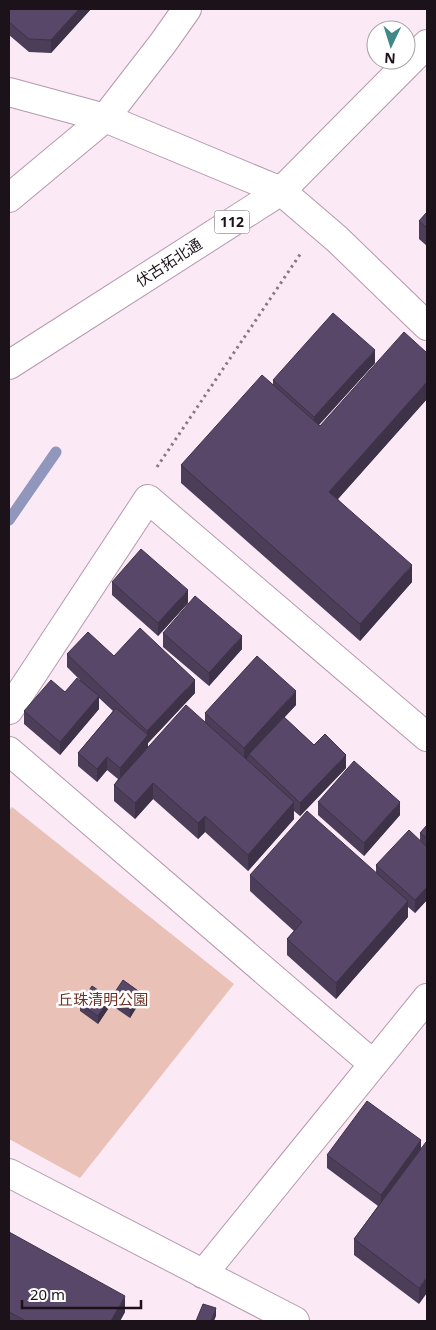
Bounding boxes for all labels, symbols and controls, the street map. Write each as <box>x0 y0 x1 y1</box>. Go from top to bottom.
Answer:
north arrow <box>366 20 416 70</box>
text: N <box>384 49 396 68</box>
road number: 112 <box>214 210 250 233</box>
street label: 伏古拓北通 <box>132 233 205 291</box>
park label: 丘珠清明公園 <box>58 989 148 1009</box>
scale bar <box>22 1278 141 1310</box>
text: 20 m <box>30 1284 65 1304</box>

